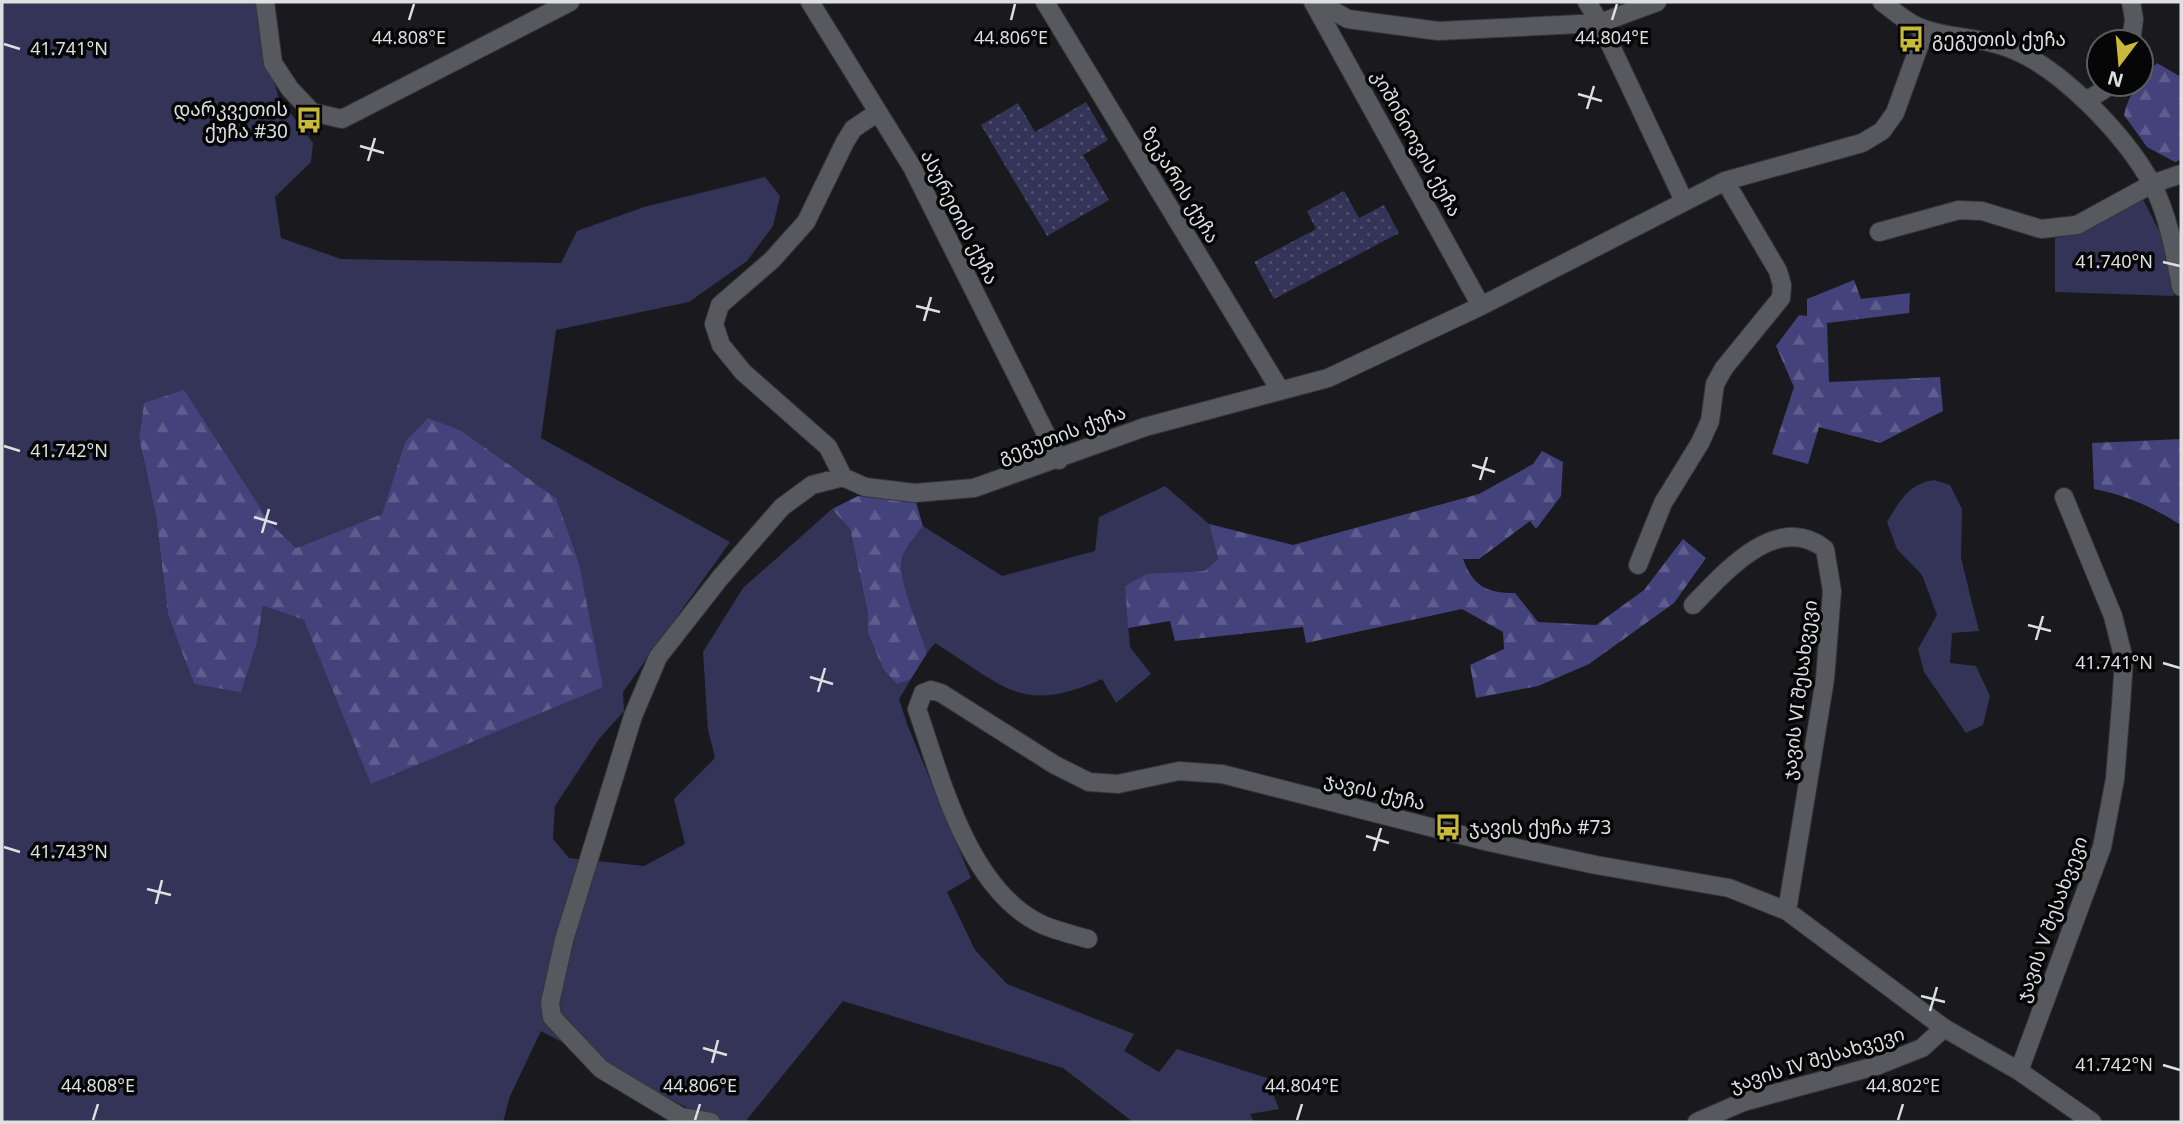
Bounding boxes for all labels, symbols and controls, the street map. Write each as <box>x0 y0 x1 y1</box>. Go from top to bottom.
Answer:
bus stop icon: გეგუთის ქუჩა <box>1896 24 1926 54</box>
text: 44.808°E <box>372 25 446 49</box>
text: 44.806°E <box>974 25 1048 49</box>
text: 44.804°E <box>1575 25 1649 49</box>
place label: გეგუთის ქუჩა <box>1932 26 2066 52</box>
north arrow <box>2085 28 2155 98</box>
text: 41.741°N <box>30 36 108 60</box>
street label: კიშინიოვის ქუჩა <box>1366 65 1468 221</box>
text: N <box>2104 65 2126 94</box>
place label: დარკვეთის ქუჩა #30 <box>173 96 288 144</box>
bus stop icon: დარკვეთის ქუჩა #30 <box>294 105 324 135</box>
street label: ზეკარის ქუჩა <box>1136 122 1226 248</box>
street label: ასურეთის ქუჩა <box>915 145 1005 289</box>
text: 41.740°N <box>2075 249 2153 273</box>
street label: გეგუთის ქუჩა <box>995 399 1129 469</box>
text: 41.742°N <box>30 438 108 462</box>
street label: ჯავის VI შესახვევი <box>1775 599 1823 781</box>
text: 41.741°N <box>2075 650 2153 674</box>
street label: ჯავის ქუჩა <box>1322 766 1428 816</box>
bus stop icon: ჯავის ქუჩა #73 <box>1433 812 1463 842</box>
place label: ჯავის ქუჩა #73 <box>1469 814 1611 840</box>
street label: ჯავის V შესახვევი <box>2009 832 2093 1006</box>
text: 41.743°N <box>30 839 108 863</box>
street label: ჯავის IV შესახვევი <box>1727 1020 1907 1098</box>
text: 41.742°N <box>2075 1052 2153 1076</box>
text: 44.808°E <box>61 1073 135 1097</box>
text: 44.806°E <box>663 1073 737 1097</box>
text: 44.804°E <box>1265 1073 1339 1097</box>
text: 44.802°E <box>1866 1073 1940 1097</box>

